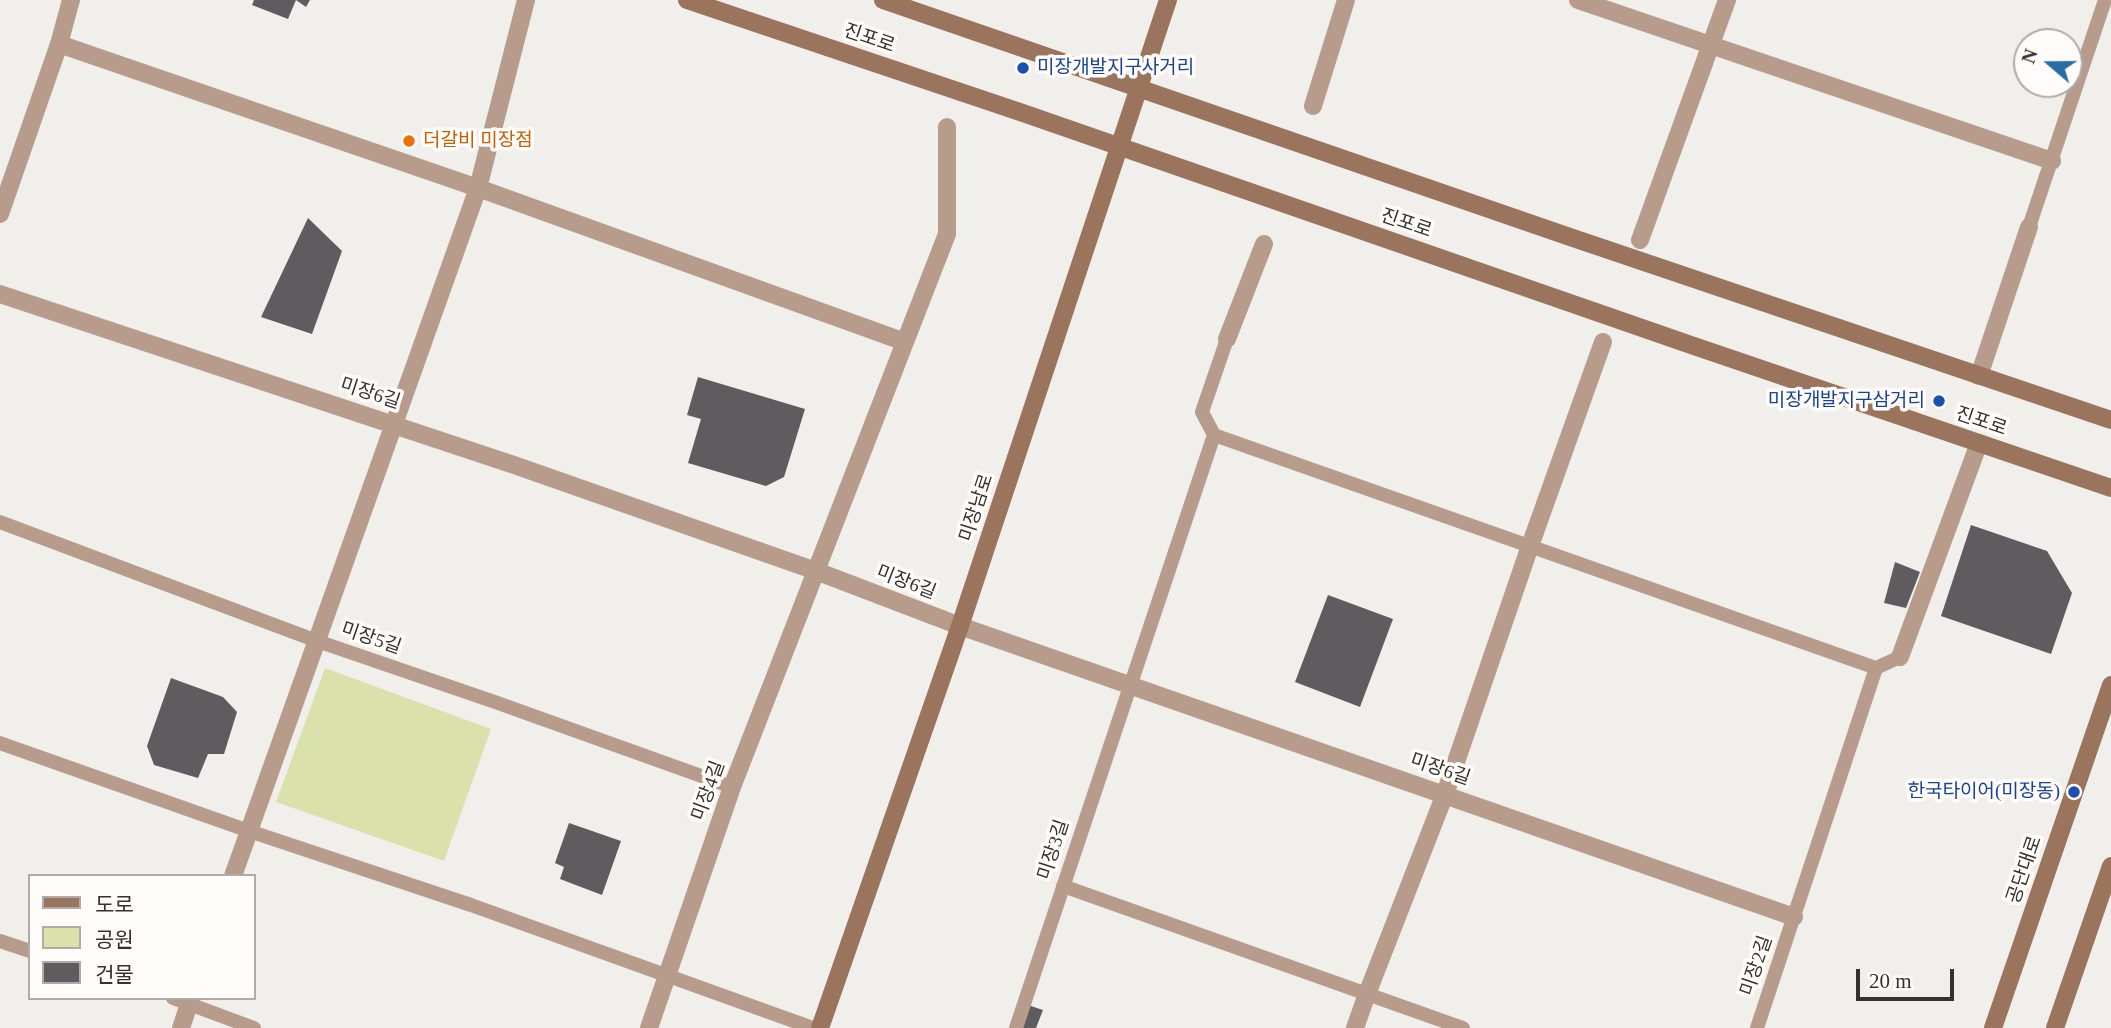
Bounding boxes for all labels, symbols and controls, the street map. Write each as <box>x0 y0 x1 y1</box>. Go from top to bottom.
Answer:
street label: 진포로 <box>840 20 898 58</box>
north arrow <box>2013 28 2083 98</box>
text: N <box>2017 46 2042 66</box>
place label: 미장개발지구사거리 <box>1037 57 1194 79</box>
marker: 미장개발지구사거리 <box>1015 60 1031 76</box>
place label: 더갈비 미장점 <box>423 130 533 152</box>
marker: 더갈비 미장점 <box>401 133 417 149</box>
street label: 진포로 <box>1377 205 1435 243</box>
street label: 미장6길 <box>337 374 403 414</box>
place label: 미장개발지구삼거리 <box>1768 390 1925 412</box>
marker: 미장개발지구삼거리 <box>1931 393 1947 409</box>
street label: 진포로 <box>1952 403 2010 441</box>
street label: 미장남로 <box>955 471 999 545</box>
street label: 미장6길 <box>873 561 939 605</box>
street label: 미장5길 <box>338 618 404 660</box>
street label: 미장6길 <box>1407 749 1473 791</box>
street label: 미장4길 <box>688 758 730 824</box>
place label: 한국타이어(미장동) <box>1908 781 2060 803</box>
marker: 한국타이어(미장동) <box>2066 784 2082 800</box>
street label: 미장3길 <box>1034 817 1074 883</box>
street label: 공단대로 <box>2003 833 2047 907</box>
legend <box>28 874 256 1000</box>
text: 도로 <box>95 893 134 917</box>
text: 공원 <box>95 928 134 952</box>
street label: 미장2길 <box>1736 933 1778 999</box>
scale bar <box>1859 954 1957 998</box>
text: 건물 <box>95 963 134 987</box>
text: 20 m <box>1869 969 1912 993</box>

